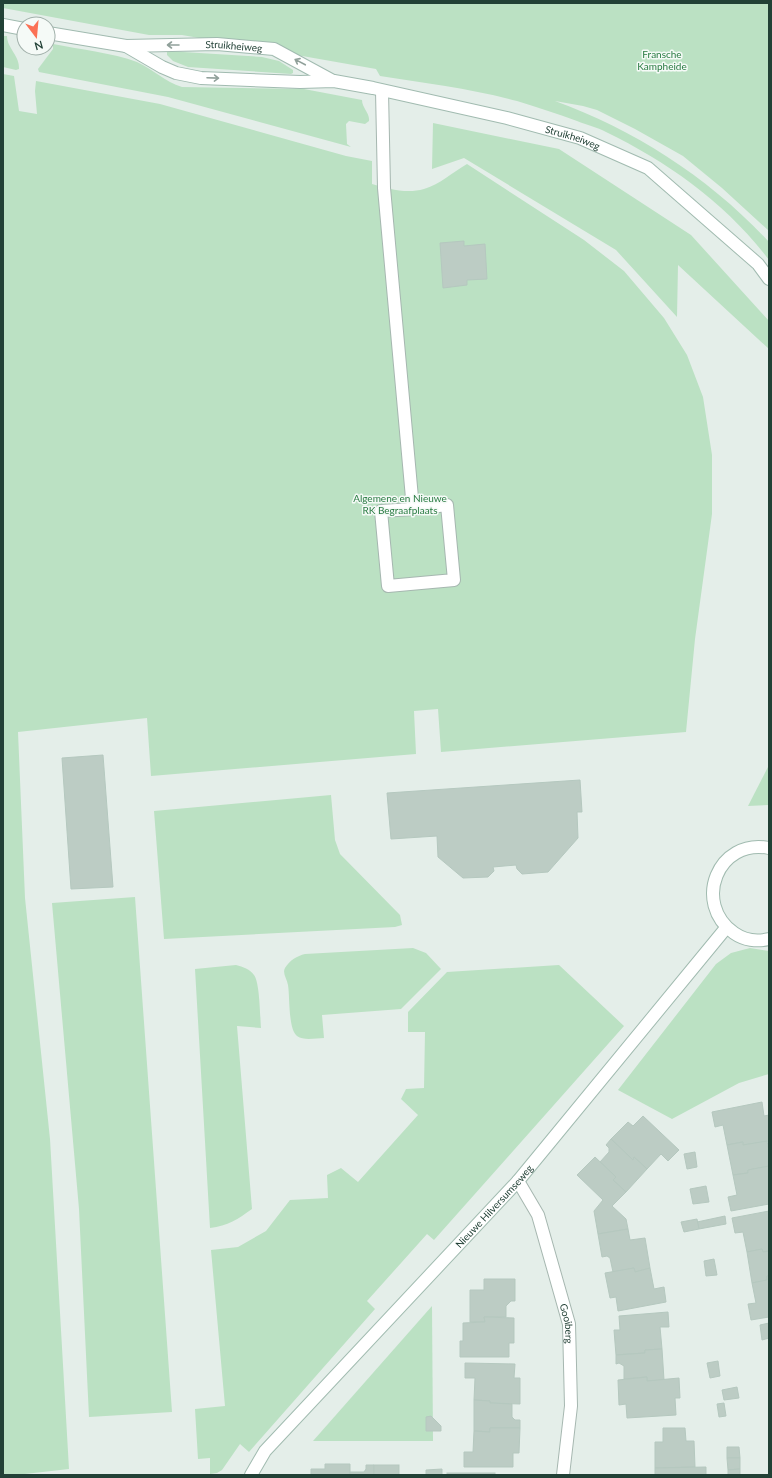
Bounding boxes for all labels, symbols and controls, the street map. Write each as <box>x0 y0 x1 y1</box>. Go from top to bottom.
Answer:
north arrow <box>16 16 56 56</box>
street label: Struikheiweg <box>205 38 263 54</box>
text: N <box>33 39 45 54</box>
one-way arrow <box>167 41 180 49</box>
park label: Fransche Kampheide <box>637 48 687 72</box>
one-way arrow <box>294 58 306 66</box>
one-way arrow <box>206 74 219 82</box>
street label: Struikheiweg <box>544 123 602 152</box>
park label: Algemene en Nieuwe RK Begraafplaats <box>353 492 447 516</box>
street label: Nieuwe Hilversumseweg <box>453 1162 535 1250</box>
street label: Gooiberg <box>557 1302 575 1344</box>

